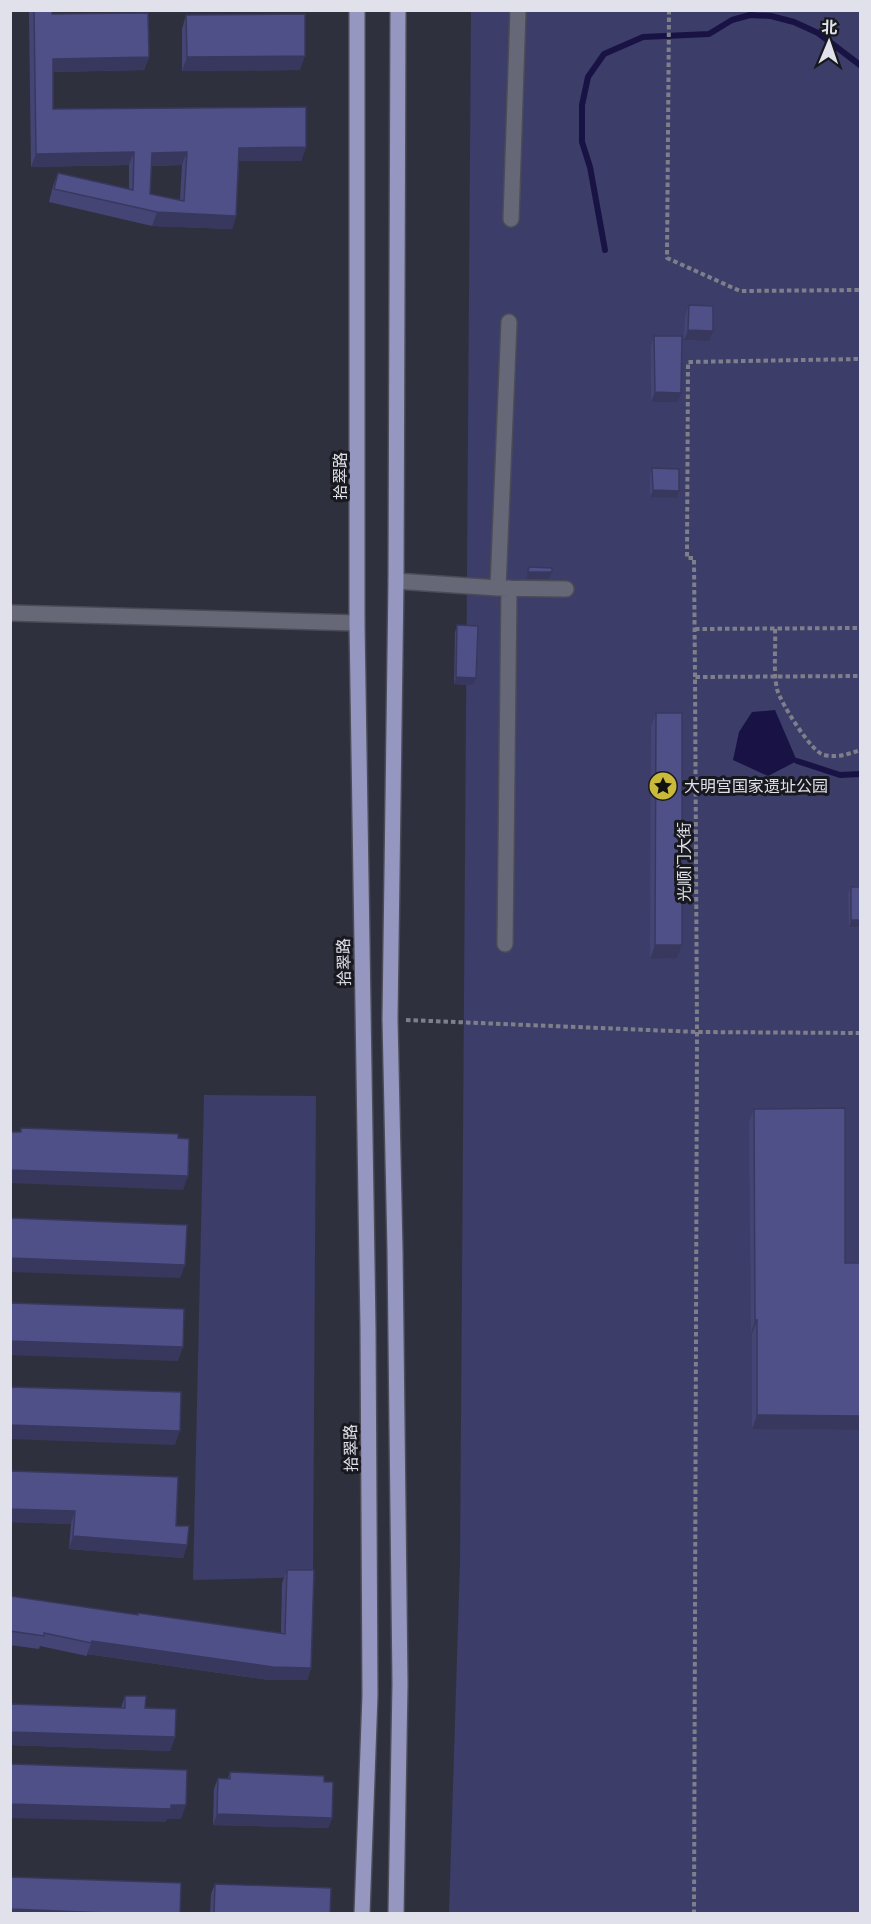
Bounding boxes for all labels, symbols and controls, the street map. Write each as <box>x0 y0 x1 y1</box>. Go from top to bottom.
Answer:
north arrow <box>799 12 859 72</box>
text: 北 <box>821 19 838 36</box>
street label: 拾翠路 <box>332 452 349 500</box>
place icon: 大明宫国家遗址公园 <box>647 770 679 802</box>
place label: 大明宫国家遗址公园 <box>684 778 828 795</box>
street label: 光顺门大街 <box>676 822 693 902</box>
street label: 拾翠路 <box>335 938 353 986</box>
street label: 拾翠路 <box>342 1424 360 1472</box>

